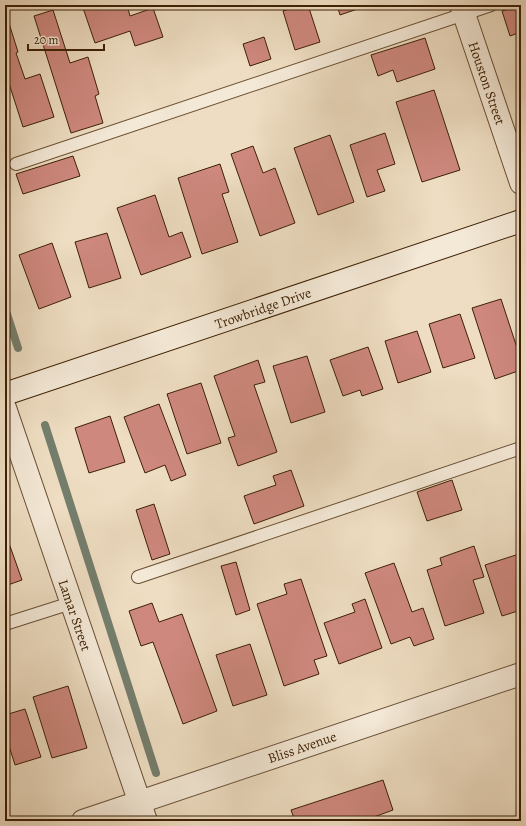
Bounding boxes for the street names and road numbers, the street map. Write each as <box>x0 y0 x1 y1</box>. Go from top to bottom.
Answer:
street label: Houston Street <box>463 39 510 128</box>
street label: Trowbridge Drive <box>213 283 314 334</box>
street label: Lamar Street <box>53 577 96 654</box>
street label: Bliss Avenue <box>265 727 339 768</box>

